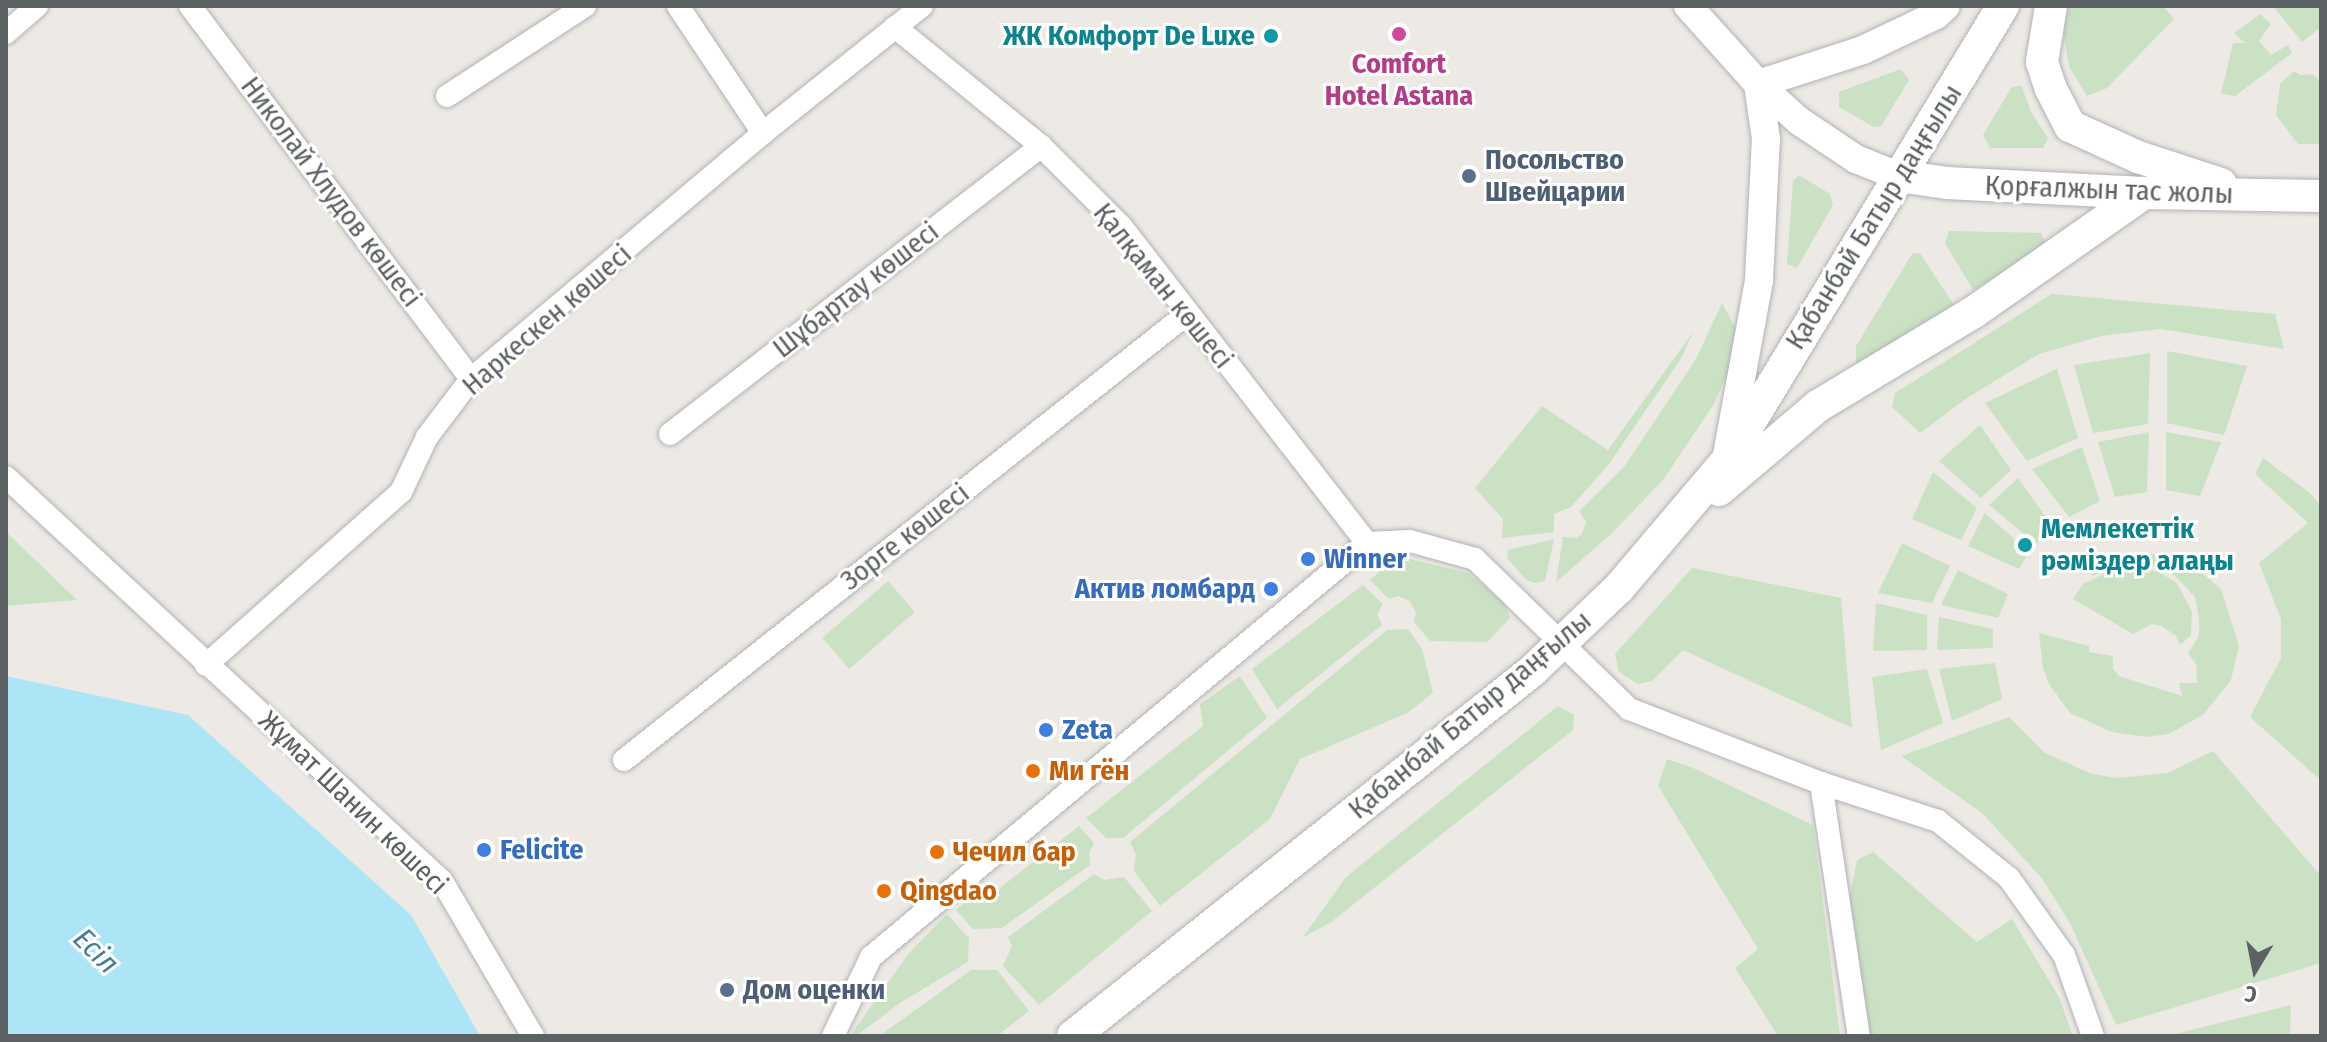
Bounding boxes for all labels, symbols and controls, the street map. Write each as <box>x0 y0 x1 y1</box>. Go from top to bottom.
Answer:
place label: ЖК Комфорт De Luxe <box>1003 19 1255 53</box>
marker: Comfort Hotel Astana <box>1390 25 1408 43</box>
marker: ЖК Комфорт De Luxe <box>1262 27 1280 45</box>
place label: Comfort Hotel Astana <box>1325 47 1473 113</box>
street label: Николай Хлудов көшесі <box>234 70 428 314</box>
street label: Қабанбай Батыр даңғылы <box>1779 78 1969 356</box>
place label: Посольство Швейцарии <box>1485 143 1625 209</box>
marker: Посольство Швейцарии <box>1460 167 1478 185</box>
street label: Қорғалжын тас жолы <box>1984 169 2234 211</box>
street label: Қалқаман көшесі <box>1086 197 1240 375</box>
street label: Шұбартау көшесі <box>766 215 946 365</box>
street label: Наркескен көшесі <box>456 237 638 403</box>
street label: Зорге көшесі <box>834 476 976 598</box>
place label: Мемлекеттік рәміздер алаңы <box>2041 512 2234 578</box>
marker: Мемлекеттік рәміздер алаңы <box>2016 536 2034 554</box>
place label: Winner <box>1324 542 1407 576</box>
marker: Winner <box>1299 550 1317 568</box>
place label: Актив ломбард <box>1075 572 1255 606</box>
marker: Актив ломбард <box>1262 580 1280 598</box>
street label: Қабанбай Батыр даңғылы <box>1342 604 1598 826</box>
street label: Жұмат Шанин көшесі <box>251 704 455 902</box>
place label: Zeta <box>1062 713 1113 747</box>
marker: Zeta <box>1037 721 1055 739</box>
place label: Ми гён <box>1049 754 1129 788</box>
marker: Ми гён <box>1024 762 1042 780</box>
place label: Felicite <box>500 833 583 867</box>
place label: Чечил бар <box>953 835 1076 869</box>
marker: Felicite <box>475 841 493 859</box>
marker: Чечил бар <box>928 843 946 861</box>
place label: Qingdao <box>900 874 997 908</box>
marker: Qingdao <box>875 882 893 900</box>
water label: Есіл <box>66 921 126 981</box>
north arrow <box>2215 930 2295 1010</box>
place label: Дом оценки <box>743 973 885 1007</box>
text: С <box>2243 980 2259 1008</box>
marker: Дом оценки <box>718 981 736 999</box>

